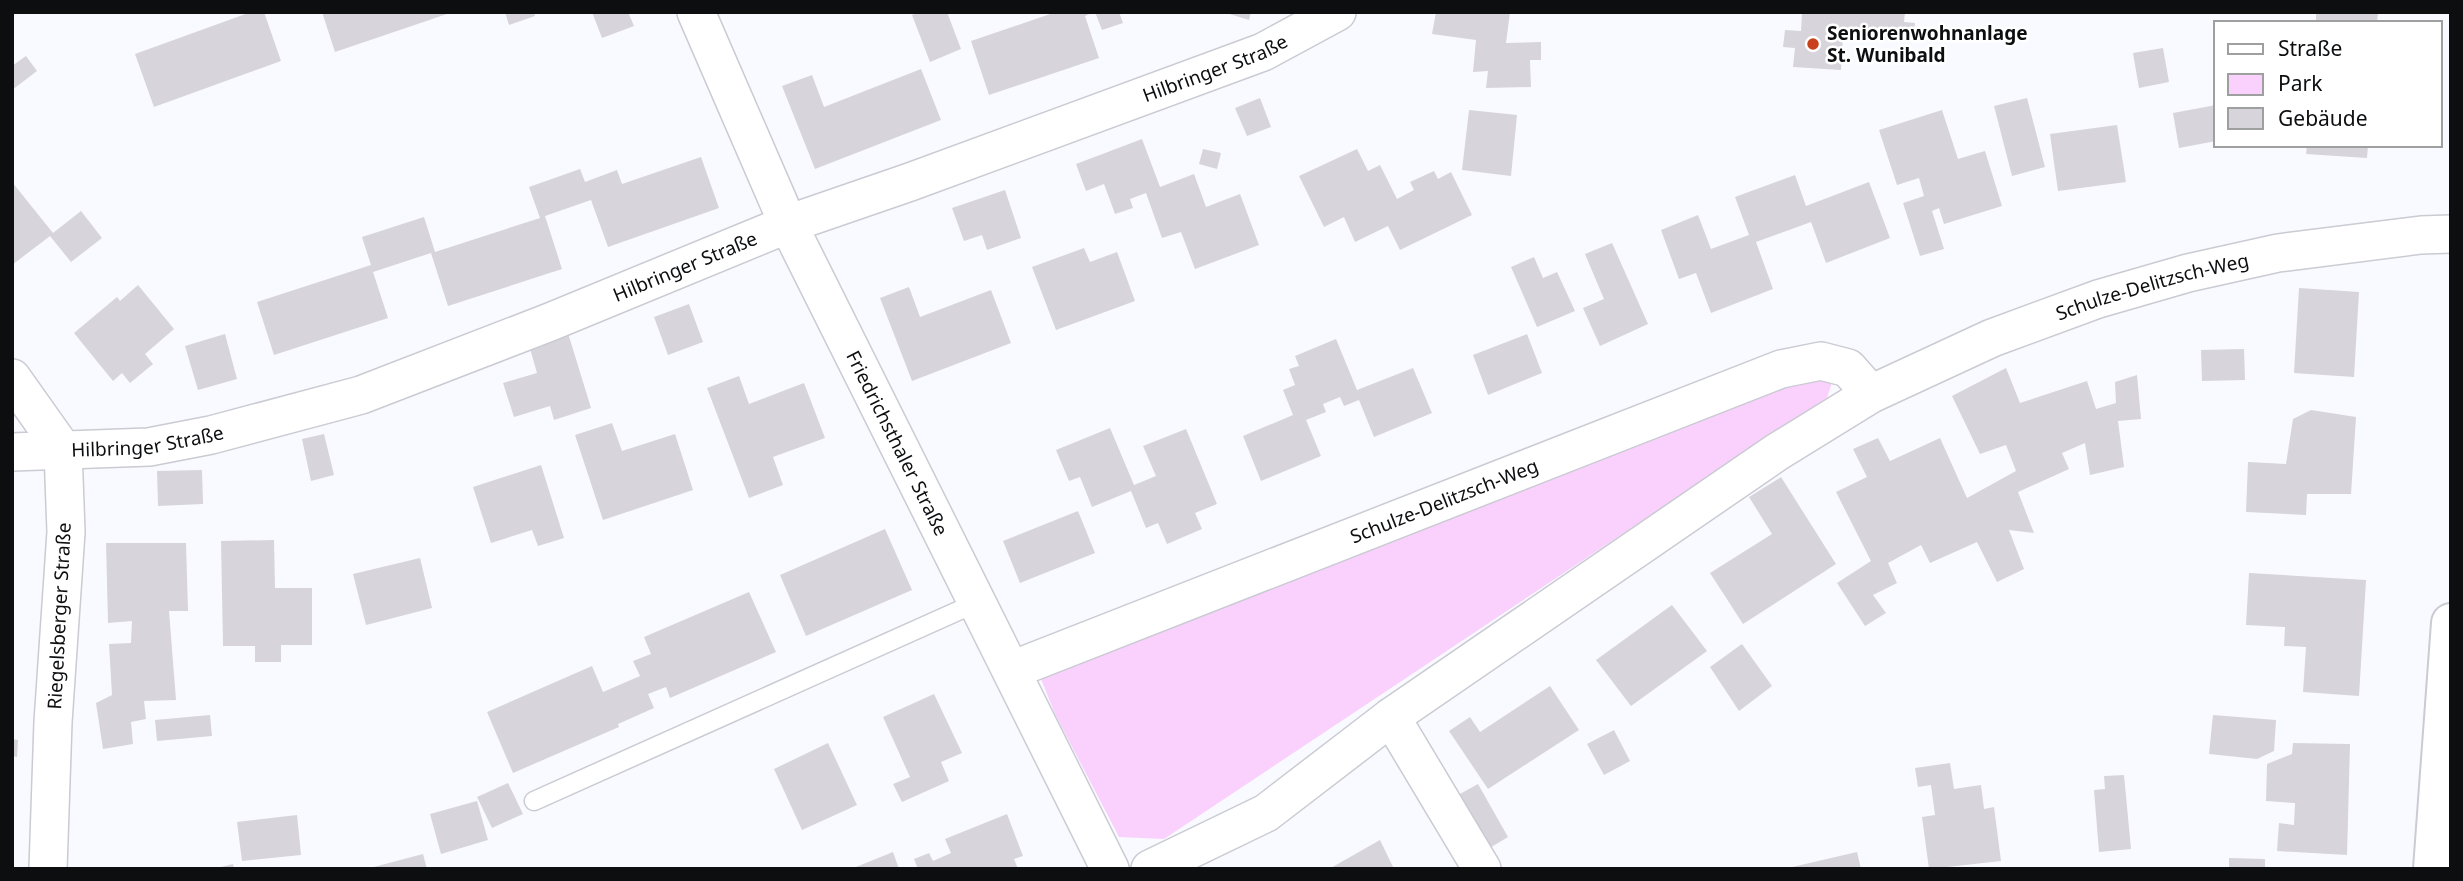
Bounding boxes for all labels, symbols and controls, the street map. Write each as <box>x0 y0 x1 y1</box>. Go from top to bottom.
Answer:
place label: Seniorenwohnanlage St. Wunibald <box>1827 20 2028 68</box>
legend <box>2214 21 2442 147</box>
street label: Hilbringer Straße <box>1139 28 1292 108</box>
text: Straße <box>2278 34 2342 62</box>
marker: Seniorenwohnanlage St. Wunibald <box>1805 36 1821 52</box>
text: Park <box>2278 69 2323 97</box>
text: Gebäude <box>2278 104 2368 132</box>
street label: Hilbringer Straße <box>609 225 761 308</box>
street label: Schulze-Delitzsch-Weg <box>2052 247 2251 326</box>
street label: Friedrichsthaler Straße <box>840 346 955 540</box>
street label: Hilbringer Straße <box>71 419 226 463</box>
street label: Schulze-Delitzsch-Weg <box>1346 452 1542 549</box>
street label: Riegelsberger Straße <box>41 522 77 710</box>

